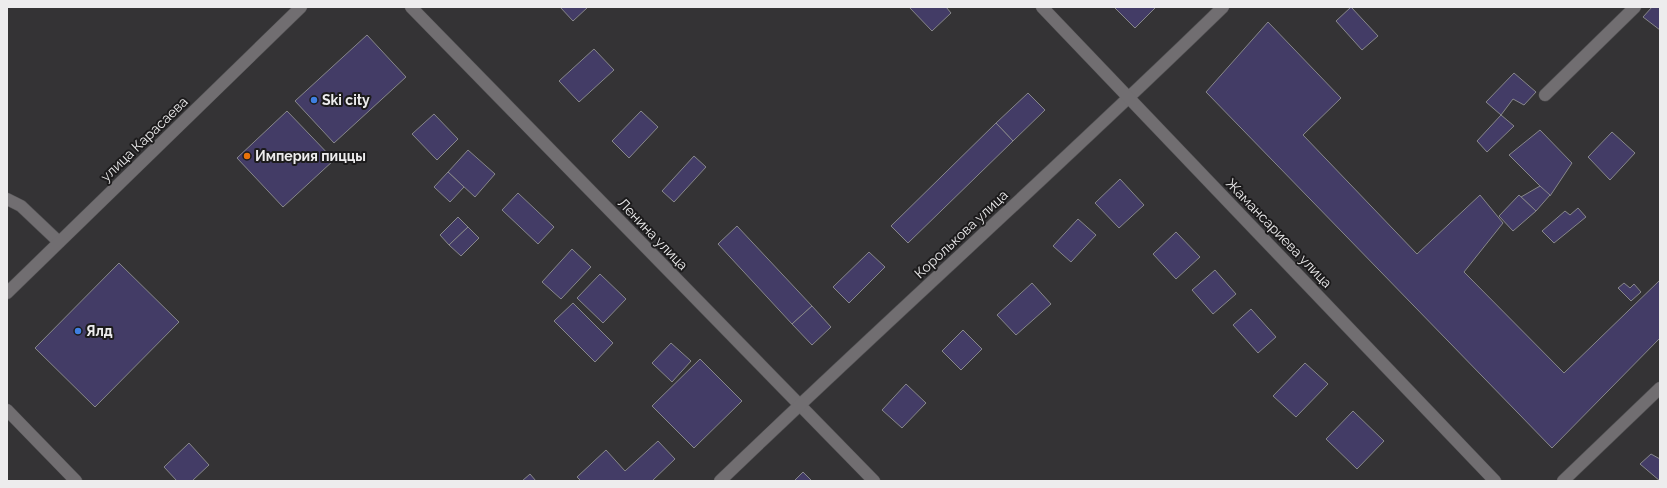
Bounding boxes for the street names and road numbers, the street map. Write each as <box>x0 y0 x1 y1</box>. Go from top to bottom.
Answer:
street label: улица Карасаева <box>97 93 191 185</box>
street label: Жамансариева улица <box>1223 175 1335 291</box>
street label: Королькова улица <box>911 187 1011 281</box>
street label: Ленина улица <box>615 195 691 273</box>

